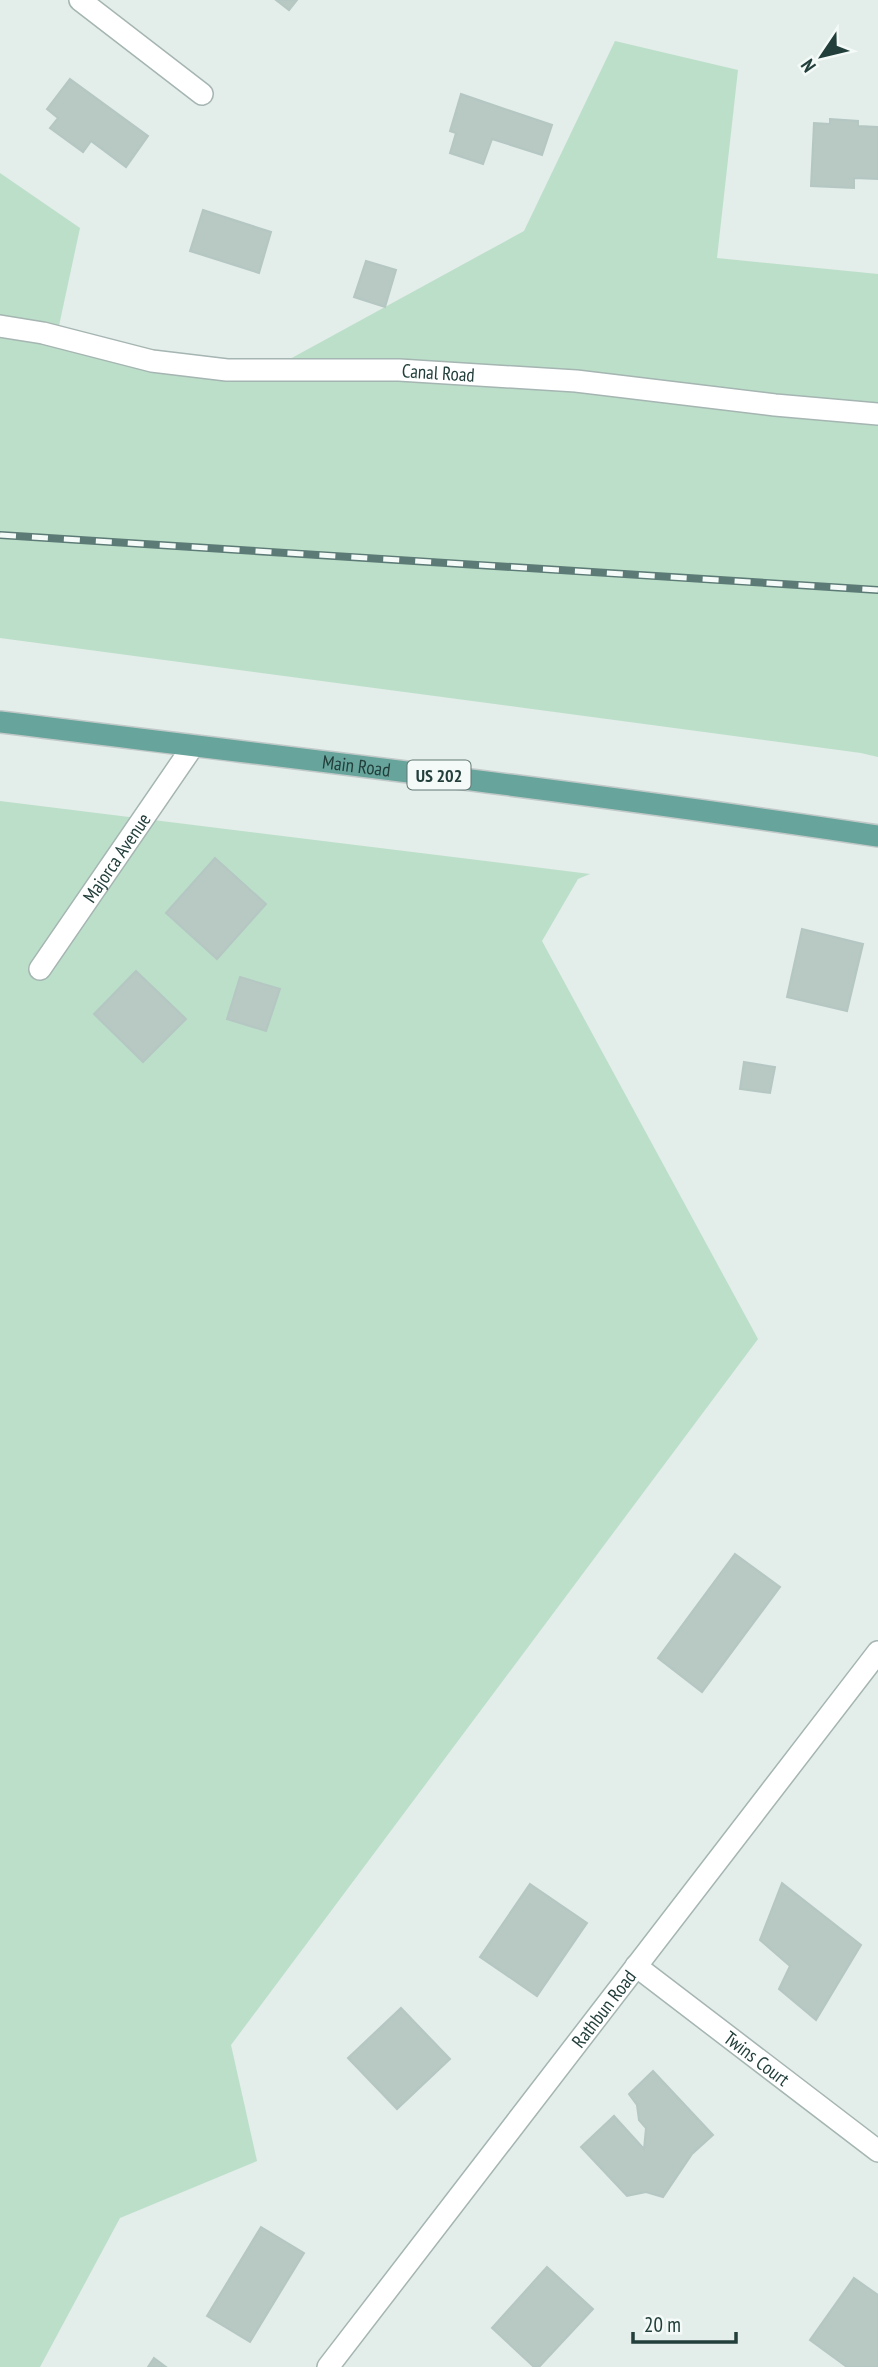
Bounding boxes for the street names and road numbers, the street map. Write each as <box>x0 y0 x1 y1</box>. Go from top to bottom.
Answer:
street label: Canal Road <box>401 358 475 387</box>
street label: Main Road <box>321 749 392 782</box>
road number: US 202 <box>408 760 471 790</box>
street label: Majorca Avenue <box>77 808 156 907</box>
street label: Rathbun Road <box>566 1965 641 2052</box>
street label: Twins Court <box>719 2026 795 2091</box>

